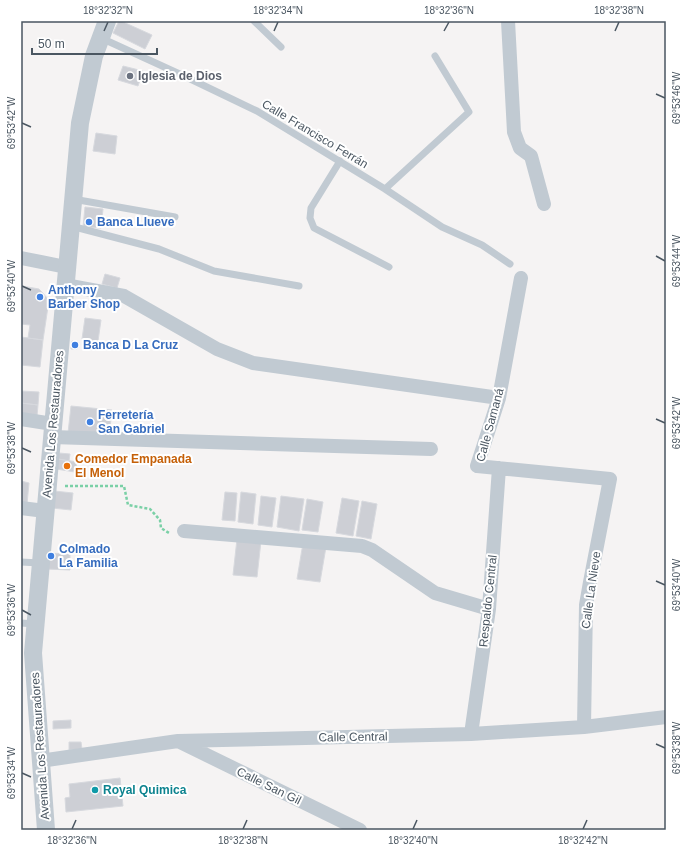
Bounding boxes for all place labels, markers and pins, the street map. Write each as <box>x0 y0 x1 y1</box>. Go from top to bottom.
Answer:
place label: Iglesia de Dios <box>138 69 222 83</box>
marker: Iglesia de Dios <box>125 71 135 81</box>
place label: Banca Llueve <box>97 215 175 229</box>
marker: Banca Llueve <box>84 217 94 227</box>
place label: Anthony Barber Shop <box>48 283 120 311</box>
marker: Anthony Barber Shop <box>35 292 45 302</box>
place label: Banca D La Cruz <box>83 338 178 352</box>
marker: Banca D La Cruz <box>70 340 80 350</box>
place label: Ferretería San Gabriel <box>98 408 165 436</box>
marker: Ferretería San Gabriel <box>85 417 95 427</box>
place label: Comedor Empanada El Menol <box>75 452 192 480</box>
marker: Comedor Empanada El Menol <box>62 461 72 471</box>
place label: Colmado La Familia <box>59 542 118 570</box>
marker: Colmado La Familia <box>46 551 56 561</box>
place label: Royal Quimica <box>103 783 187 797</box>
marker: Royal Quimica <box>90 785 100 795</box>

